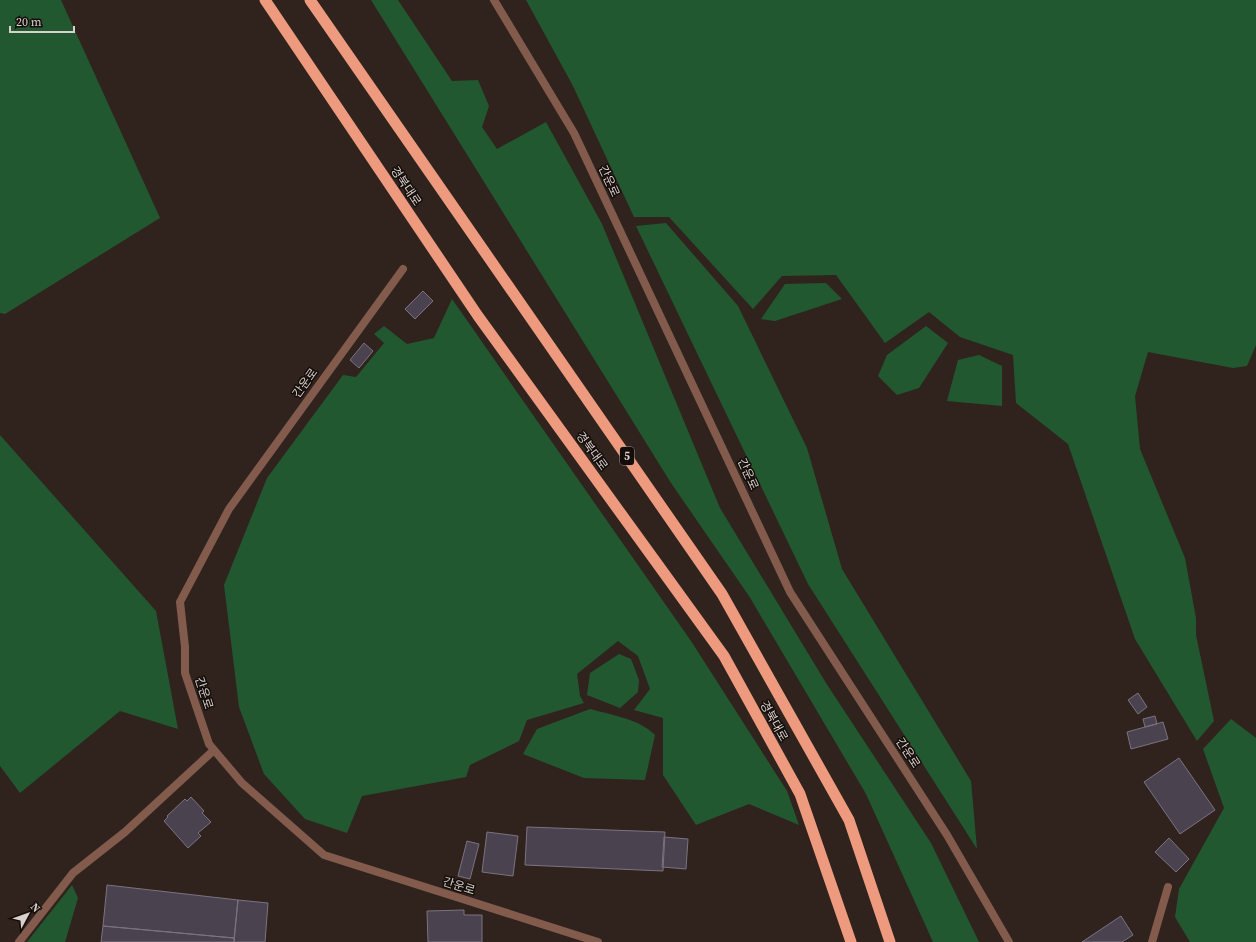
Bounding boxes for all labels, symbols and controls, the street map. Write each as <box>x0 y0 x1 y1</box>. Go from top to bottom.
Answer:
scale bar <box>10 8 74 34</box>
text: 20 m <box>16 14 42 30</box>
street label: 경북대로 <box>387 163 425 209</box>
street label: 간운로 <box>595 163 623 199</box>
street label: 간운로 <box>289 365 321 401</box>
street label: 경북대로 <box>573 428 611 474</box>
road number: 5 <box>620 447 634 465</box>
street label: 간운로 <box>734 456 762 492</box>
street label: 간운로 <box>191 675 217 711</box>
street label: 경북대로 <box>756 698 792 744</box>
street label: 간운로 <box>892 735 924 771</box>
street label: 간운로 <box>441 874 477 898</box>
north arrow <box>8 894 48 934</box>
text: N <box>27 900 43 916</box>

